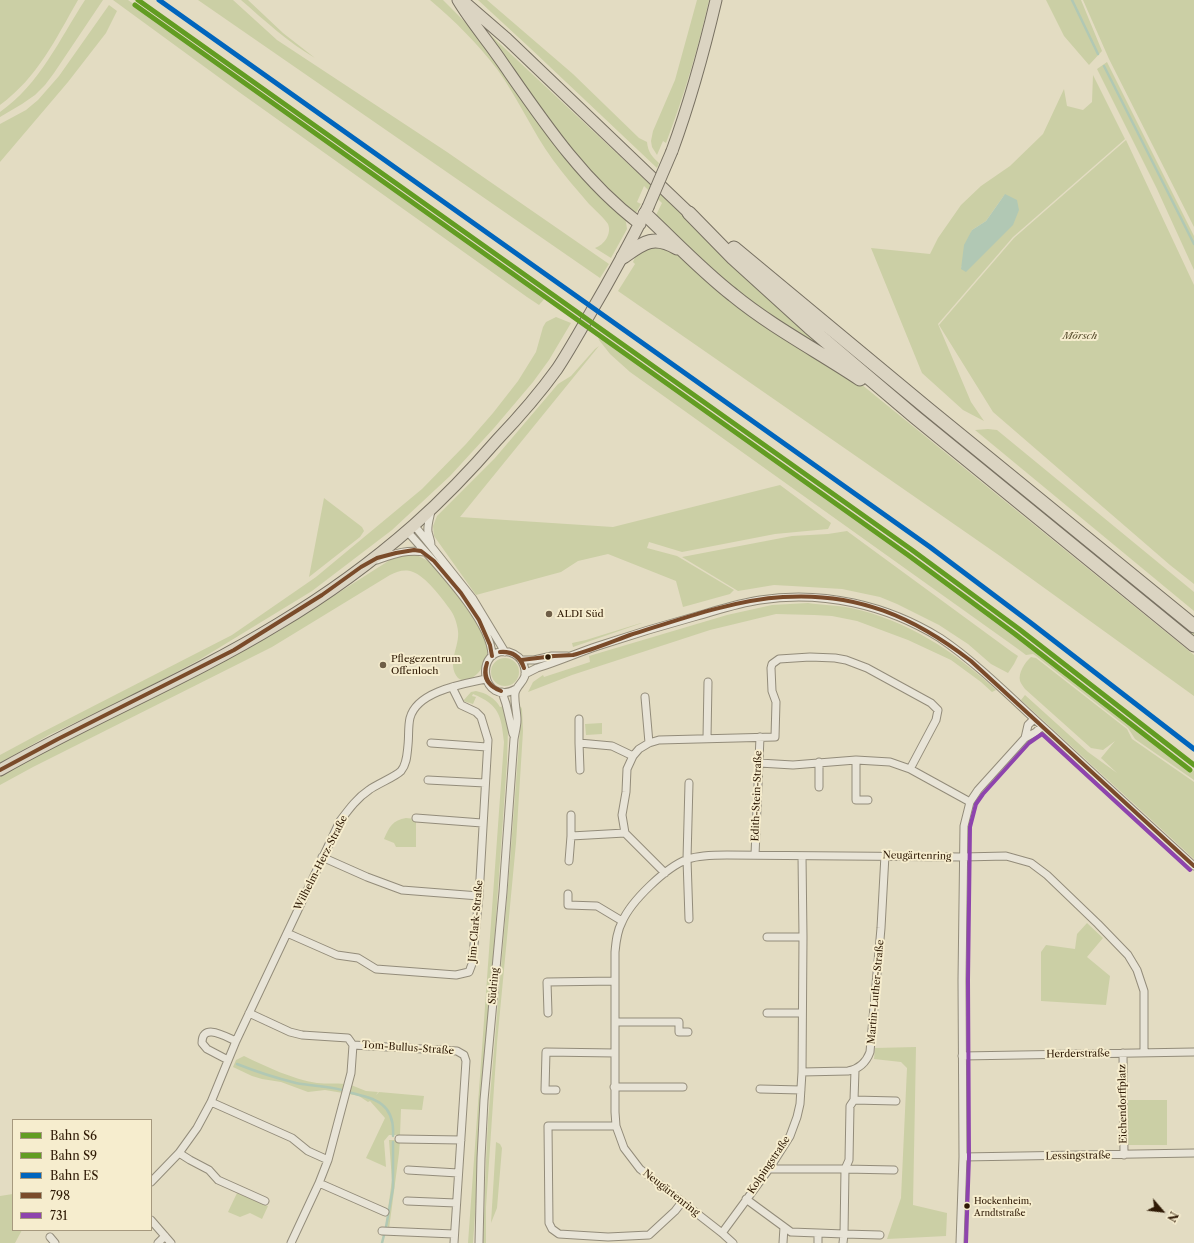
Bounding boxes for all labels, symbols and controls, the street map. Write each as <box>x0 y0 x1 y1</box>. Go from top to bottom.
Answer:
park label: Mörsch <box>1063 330 1097 342</box>
place label: ALDI Süd <box>557 608 603 620</box>
marker: ALDI Süd <box>544 609 554 619</box>
unlabelled marker <box>543 652 553 662</box>
place label: Pflegezentrum Offenloch <box>391 653 461 676</box>
marker: Pflegezentrum Offenloch <box>378 660 388 670</box>
street label: Edith-Stein-Straße <box>749 750 765 842</box>
street label: Wilhelm-Herz-Straße <box>292 814 350 912</box>
street label: Neugärtenring <box>883 849 951 863</box>
street label: Jim-Clark-Straße <box>466 880 486 962</box>
street label: Martin-Luther-Straße <box>865 939 887 1045</box>
street label: Südring <box>486 967 502 1005</box>
street label: Tom-Bullus-Straße <box>362 1039 454 1057</box>
street label: Herderstraße <box>1046 1047 1110 1061</box>
street label: Eichendorffplatz <box>1116 1064 1130 1144</box>
legend <box>12 1119 152 1231</box>
text: Bahn S6 <box>50 1128 97 1143</box>
street label: Kolpingstraße <box>745 1134 793 1196</box>
text: Bahn S9 <box>50 1148 97 1163</box>
street label: Lessingstraße <box>1045 1149 1111 1163</box>
street label: Neugärtenring <box>640 1167 702 1219</box>
text: Bahn ES <box>50 1168 98 1183</box>
text: 798 <box>50 1188 70 1203</box>
north arrow <box>1142 1191 1182 1231</box>
place label: Hockenheim, Arndtstraße <box>974 1196 1031 1217</box>
marker: Hockenheim, Arndtstraße <box>962 1201 972 1211</box>
text: 731 <box>50 1208 68 1223</box>
text: N <box>1164 1209 1181 1224</box>

